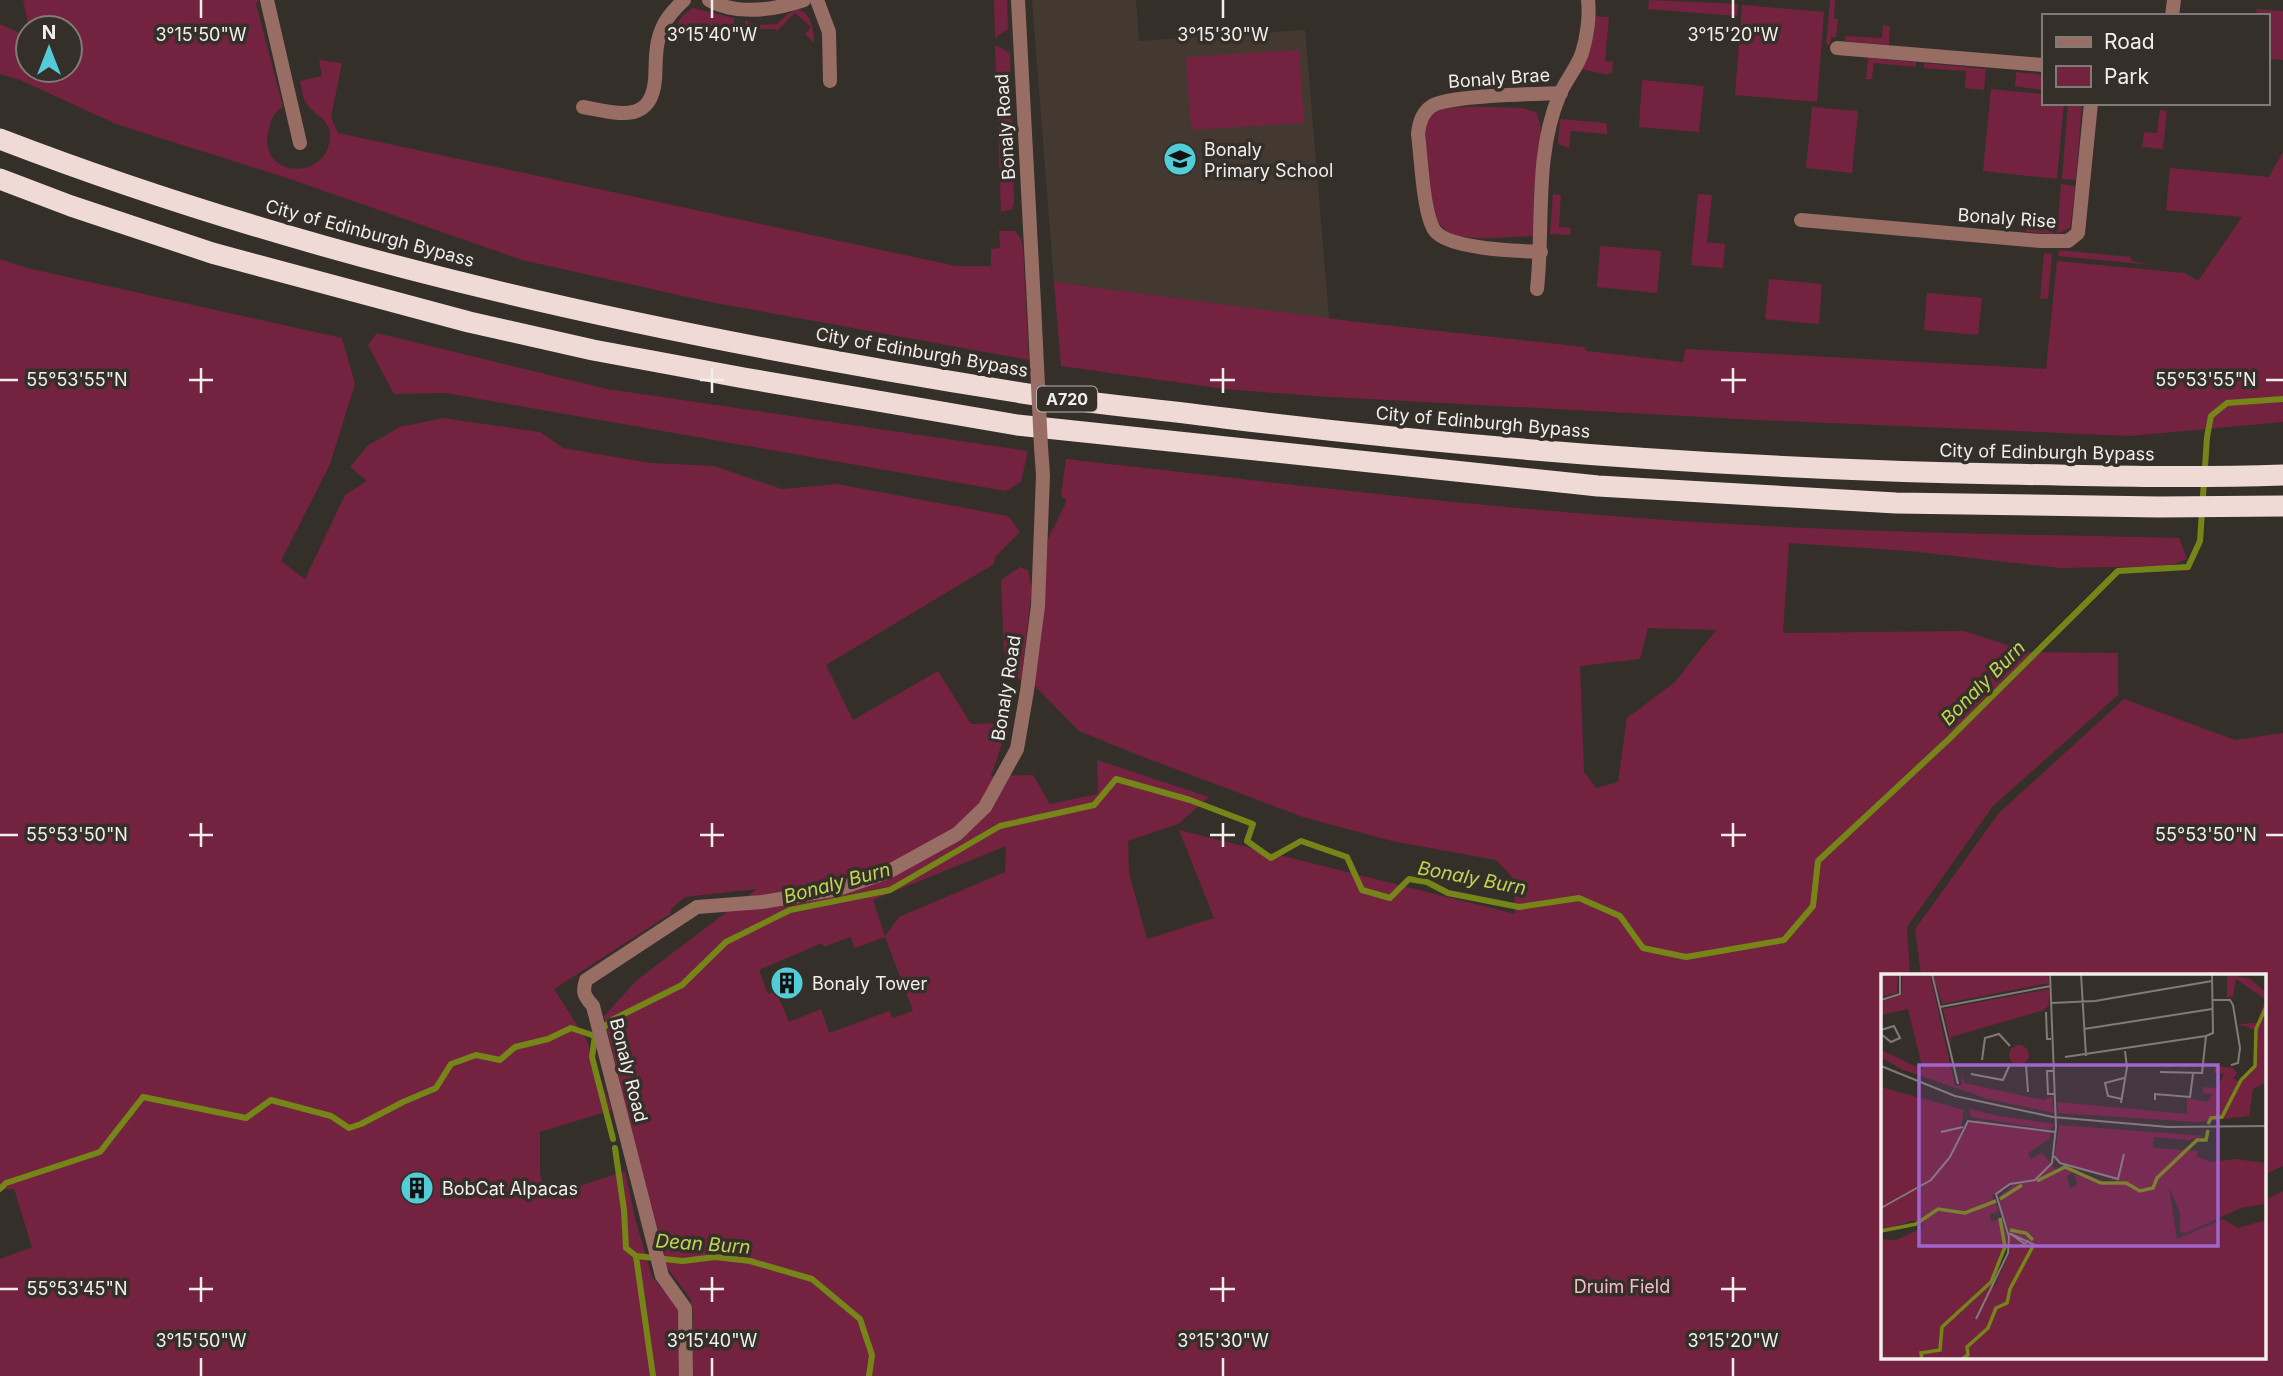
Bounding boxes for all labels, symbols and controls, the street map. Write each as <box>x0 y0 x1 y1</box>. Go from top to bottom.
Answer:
north arrow <box>14 14 84 84</box>
legend <box>2042 14 2269 105</box>
text: N <box>42 21 56 44</box>
text: 3°15'50"W <box>155 24 247 45</box>
text: 3°15'40"W <box>667 24 758 45</box>
text: 3°15'30"W <box>1177 24 1269 45</box>
text: 3°15'20"W <box>1687 24 1779 45</box>
text: Road <box>2104 29 2155 54</box>
street label: Bonaly Brae <box>1447 64 1551 92</box>
text: Park <box>2104 64 2149 89</box>
street label: Bonaly Road <box>991 73 1019 181</box>
place label: Bonaly Primary School <box>1204 139 1333 181</box>
school or university icon: Bonaly Primary School <box>1161 140 1199 178</box>
street label: City of Edinburgh Bypass <box>263 195 477 271</box>
street label: Bonaly Rise <box>1957 204 2057 232</box>
street label: City of Edinburgh Bypass <box>814 323 1030 381</box>
text: 55°53'55"N <box>26 369 128 390</box>
text: 55°53'55"N <box>2155 369 2257 390</box>
road number: A720 <box>1037 386 1097 412</box>
street label: City of Edinburgh Bypass <box>1375 402 1591 442</box>
street label: City of Edinburgh Bypass <box>1939 440 2155 464</box>
street label: Bonaly Road <box>987 634 1025 742</box>
water label: Bonaly Burn <box>1936 636 2030 730</box>
text: 55°53'50"N <box>26 824 128 845</box>
text: 55°53'50"N <box>2155 824 2257 845</box>
water label: Bonaly Burn <box>1416 856 1528 900</box>
water label: Bonaly Burn <box>781 858 893 908</box>
building icon: Bonaly Tower <box>768 964 806 1002</box>
place label: Bonaly Tower <box>812 973 928 994</box>
inset map <box>1881 974 2266 1358</box>
street label: Bonaly Road <box>606 1016 652 1124</box>
building icon: BobCat Alpacas <box>398 1169 436 1207</box>
place label: BobCat Alpacas <box>442 1178 578 1199</box>
water label: Dean Burn <box>655 1229 751 1259</box>
park label: Druim Field <box>1574 1276 1670 1297</box>
text: 55°53'45"N <box>27 1278 127 1299</box>
text: 3°15'50"W <box>155 1330 247 1351</box>
text: 3°15'40"W <box>667 1330 758 1351</box>
text: 3°15'30"W <box>1177 1330 1269 1351</box>
text: 3°15'20"W <box>1687 1330 1779 1351</box>

